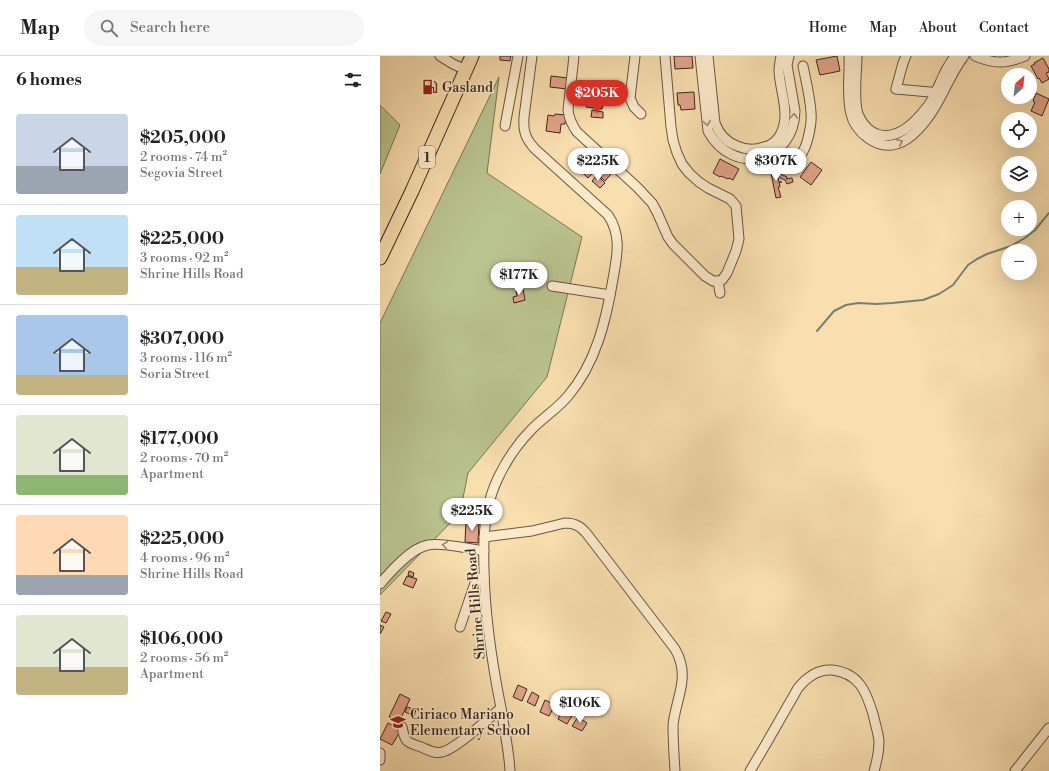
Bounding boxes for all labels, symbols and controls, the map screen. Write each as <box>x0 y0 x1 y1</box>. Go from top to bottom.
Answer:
search box <box>84 10 364 46</box>
text: Map <box>20 16 60 40</box>
icon: search <box>98 17 120 39</box>
text: Search here <box>130 18 210 37</box>
text: Home <box>809 19 847 37</box>
text: Map <box>869 19 897 37</box>
text: About <box>919 19 957 37</box>
text: Contact <box>979 19 1029 37</box>
north arrow <box>1001 68 1037 104</box>
map controls <box>1001 68 1037 280</box>
text: 6 homes <box>16 69 82 91</box>
icon: filters <box>342 69 364 91</box>
fuel station icon: Gasland <box>421 78 439 96</box>
place label: Gasland <box>442 79 493 97</box>
pin: $205K <box>569 80 625 114</box>
text: $205K <box>575 85 619 101</box>
button: locate <box>1001 112 1037 148</box>
one-way arrow <box>789 113 798 119</box>
one-way arrow <box>702 120 711 126</box>
text: $205,000 <box>140 127 226 149</box>
icon: home <box>48 130 96 178</box>
one-way arrow <box>895 139 903 147</box>
road number: 1 <box>419 146 435 168</box>
pin: $225K <box>570 148 626 182</box>
pin: $307K <box>748 148 804 182</box>
text: 2 rooms · 74 m² <box>140 149 227 165</box>
text: $225K <box>577 153 619 169</box>
text: $307K <box>754 153 798 169</box>
button: layers <box>1001 156 1037 192</box>
text: Segovia Street <box>140 165 223 181</box>
button: + <box>1001 200 1037 236</box>
text: $225,000 <box>140 228 224 250</box>
icon: home <box>48 231 96 279</box>
button: − <box>1001 244 1037 280</box>
text: 3 rooms · 92 m² <box>140 250 228 266</box>
pin: $177K <box>491 262 547 296</box>
text: Shrine Hills Road <box>140 266 243 282</box>
text: $177K <box>500 267 538 283</box>
text: $307,000 <box>140 328 224 350</box>
icon: home <box>48 331 96 379</box>
text: 3 rooms · 116 m² <box>140 350 232 366</box>
text: Soria Street <box>140 366 210 382</box>
text: $177,000 <box>140 428 219 450</box>
icon: home <box>48 431 96 479</box>
text: 2 rooms · 70 m² <box>140 450 228 466</box>
text: Apartment <box>140 466 204 482</box>
pin: $225K <box>444 498 500 532</box>
text: $225K <box>451 503 493 519</box>
text: $225,000 <box>140 528 224 550</box>
icon: home <box>48 531 96 579</box>
one-way arrow <box>442 541 448 550</box>
street label: Shrine Hills Road <box>462 548 490 660</box>
text: 4 rooms · 96 m² <box>140 550 229 566</box>
text: Shrine Hills Road <box>140 566 243 582</box>
text: $106,000 <box>140 628 223 650</box>
icon: home <box>48 631 96 679</box>
text: 2 rooms · 56 m² <box>140 650 228 666</box>
text: Apartment <box>140 666 204 682</box>
pin: $106K <box>552 690 608 724</box>
text: $106K <box>559 695 601 711</box>
place label: Ciriaco Mariano Elementary School <box>410 706 530 740</box>
school or university icon: Ciriaco Mariano Elementary School <box>389 713 407 731</box>

